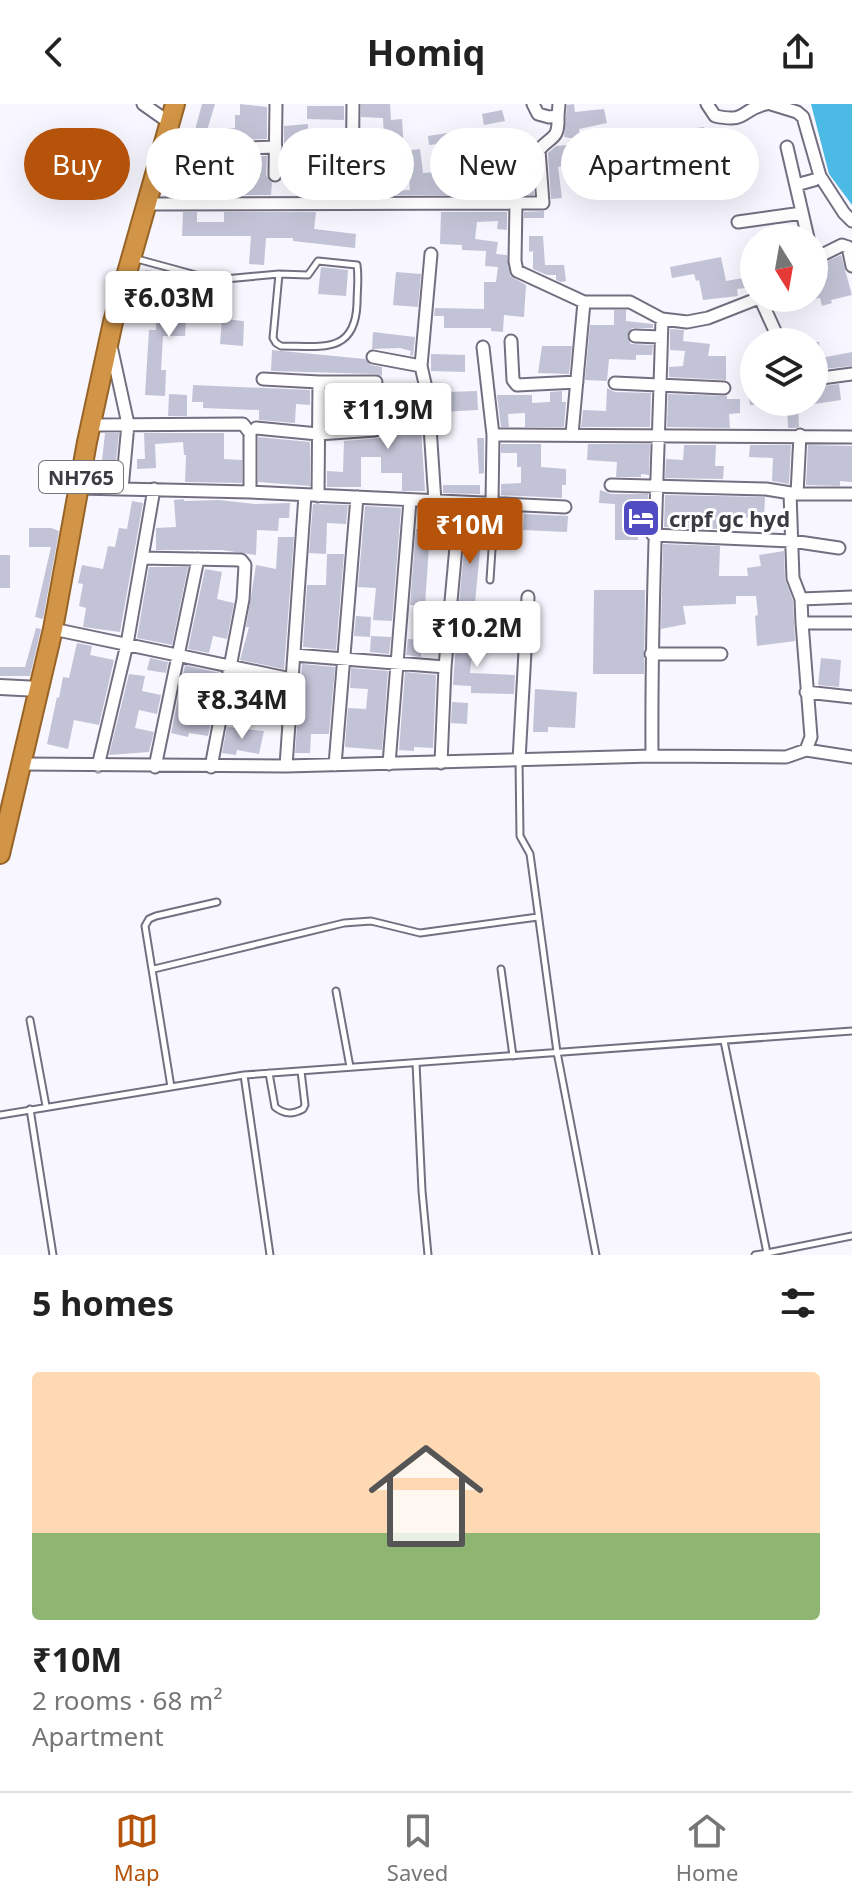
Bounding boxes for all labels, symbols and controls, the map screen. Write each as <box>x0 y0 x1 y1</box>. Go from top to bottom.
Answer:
text: Homiq <box>367 28 485 77</box>
icon: back <box>32 30 76 74</box>
icon: share <box>776 30 820 74</box>
chip: Buy <box>24 128 130 200</box>
chip: Rent <box>146 128 262 200</box>
chip: Filters <box>278 128 414 200</box>
chip: New <box>430 128 545 200</box>
chip: Apartment <box>561 128 759 200</box>
north arrow <box>740 224 828 312</box>
map controls <box>740 224 828 416</box>
pin: ₹6.03M <box>104 271 234 339</box>
text: ₹6.03M <box>123 279 215 315</box>
button: layers <box>740 328 828 416</box>
pin: ₹11.9M <box>323 383 453 451</box>
text: ₹11.9M <box>342 391 434 427</box>
road number: NH765 <box>39 461 123 493</box>
hotel icon: crpf gc hyd <box>620 497 662 539</box>
pin: ₹10M <box>423 498 517 566</box>
place label: crpf gc hyd <box>669 503 790 533</box>
text: ₹10M <box>435 506 505 542</box>
pin: ₹10.2M <box>412 601 542 669</box>
text: ₹10.2M <box>431 609 523 645</box>
pin: ₹8.34M <box>177 673 307 741</box>
text: ₹8.34M <box>196 681 288 717</box>
text: 5 homes <box>32 1280 174 1326</box>
icon: filters <box>776 1281 820 1325</box>
icon: home <box>354 1424 498 1568</box>
text: ₹10M <box>32 1636 122 1682</box>
text: 2 rooms · 68 m² <box>32 1682 222 1718</box>
text: Apartment <box>32 1718 164 1754</box>
tab: Map <box>114 1809 160 1887</box>
tab: Saved <box>387 1809 448 1887</box>
tab: Home <box>676 1809 738 1887</box>

